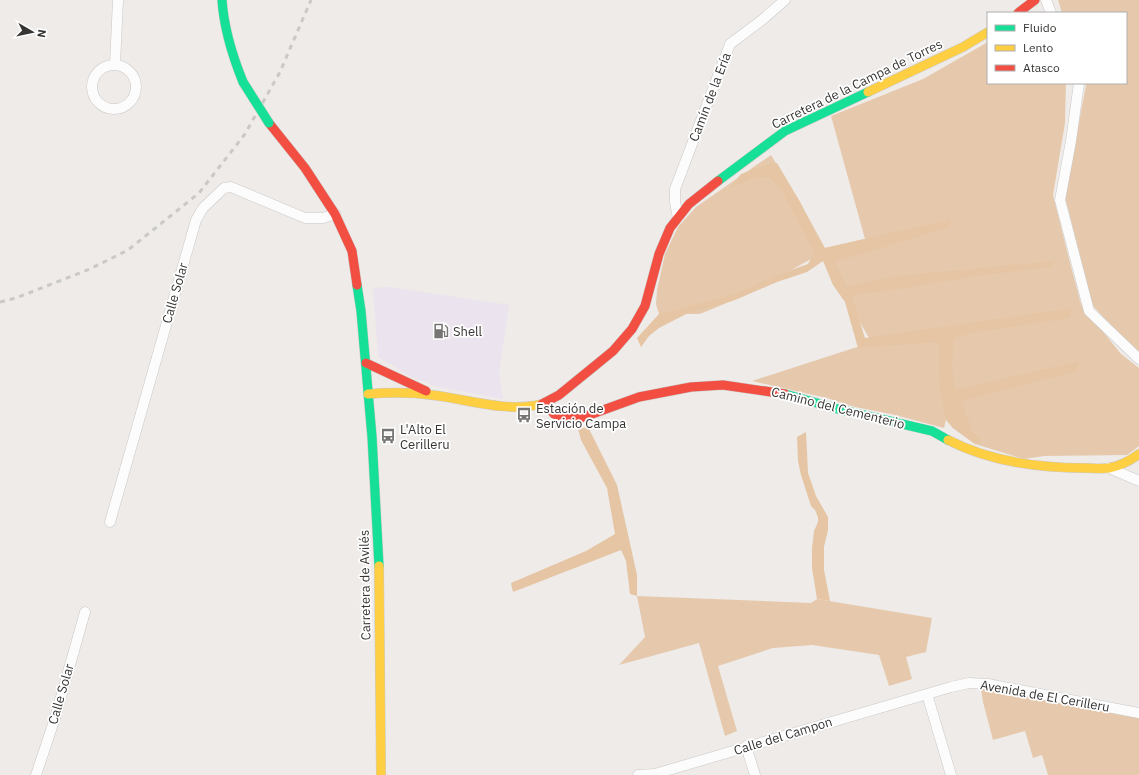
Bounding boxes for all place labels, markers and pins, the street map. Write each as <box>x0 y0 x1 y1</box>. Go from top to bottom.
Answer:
fuel station icon: Shell <box>432 322 450 340</box>
place label: Shell <box>453 323 483 340</box>
place label: Estación de Servicio Campa <box>536 400 626 432</box>
bus stop icon: Estación de Servicio Campa <box>515 406 533 424</box>
place label: L'Alto El Cerilleru <box>400 421 450 453</box>
bus stop icon: L'Alto El Cerilleru <box>379 427 397 445</box>

